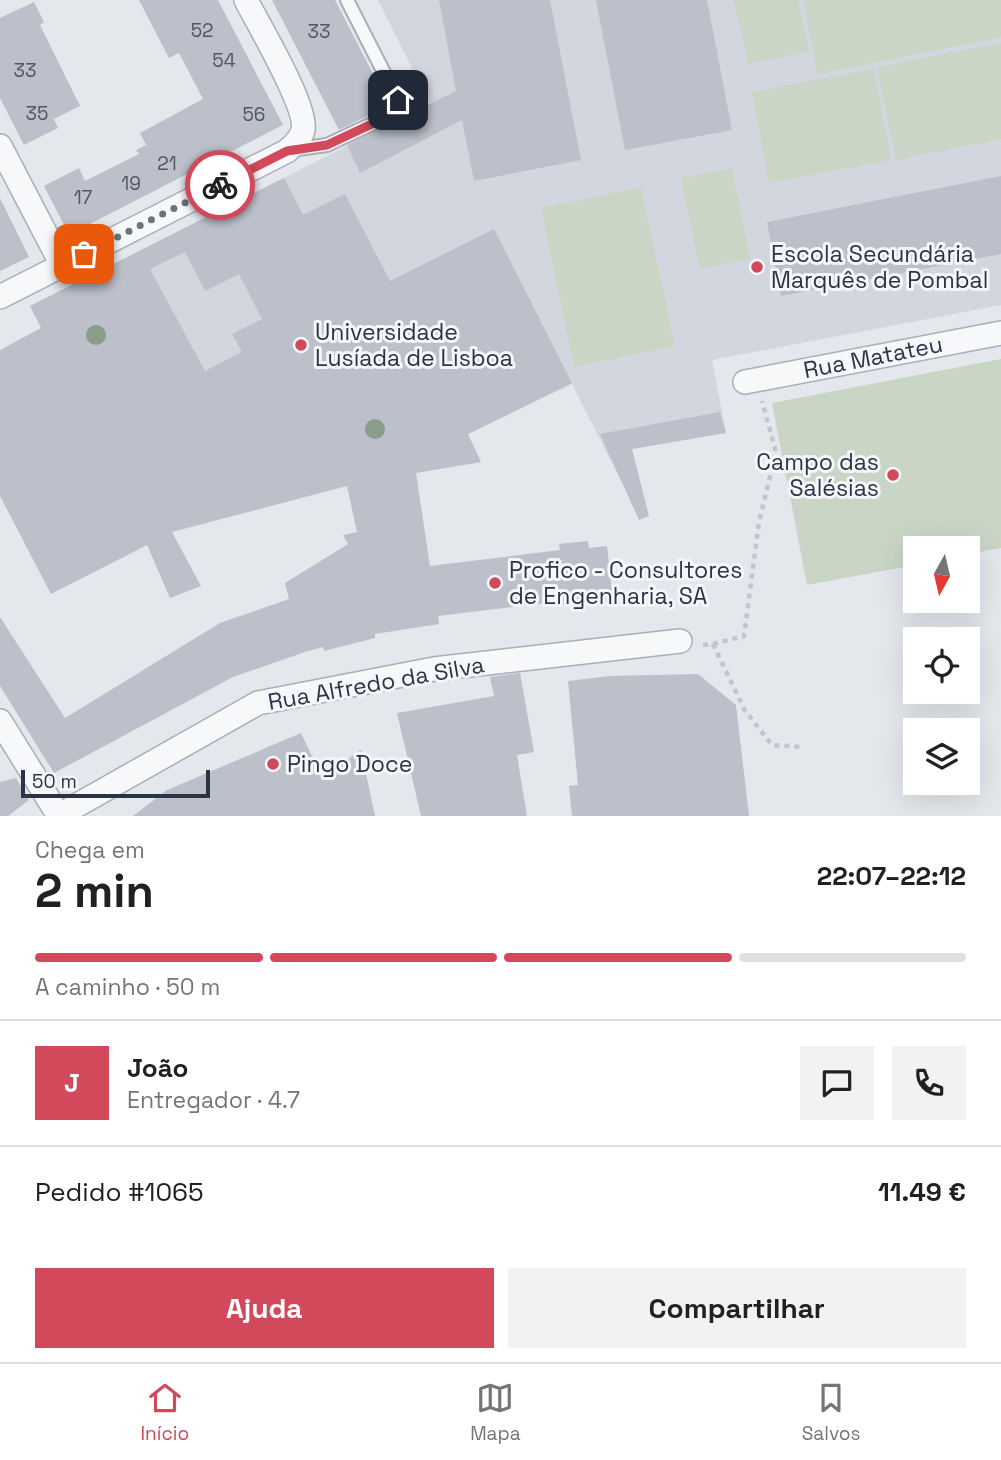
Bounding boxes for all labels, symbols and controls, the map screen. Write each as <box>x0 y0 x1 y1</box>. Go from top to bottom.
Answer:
house number: 52 <box>191 18 213 43</box>
house number: 33 <box>308 19 330 44</box>
house number: 54 <box>212 48 236 73</box>
house number: 33 <box>14 58 36 83</box>
pin <box>368 70 428 130</box>
icon: home <box>379 81 417 119</box>
house number: 35 <box>26 101 48 126</box>
house number: 56 <box>242 102 266 127</box>
courier <box>185 150 255 220</box>
house number: 21 <box>157 151 177 176</box>
icon: bike <box>201 166 239 204</box>
house number: 19 <box>121 171 141 196</box>
house number: 17 <box>74 185 93 210</box>
pin <box>54 224 114 284</box>
icon: bag <box>65 235 103 273</box>
place label: Escola Secundária Marquês de Pombal <box>771 239 988 295</box>
marker: Escola Secundária Marquês de Pombal <box>749 259 765 275</box>
place label: Universidade Lusíada de Lisboa <box>315 317 513 373</box>
street label: Rua Matateu <box>801 329 945 385</box>
marker: Universidade Lusíada de Lisboa <box>293 337 309 353</box>
place label: Campo das Salésias <box>756 447 879 503</box>
marker: Campo das Salésias <box>885 467 901 483</box>
north arrow <box>903 536 980 612</box>
map controls <box>903 536 980 795</box>
place label: Profico - Consultores de Engenharia, SA <box>509 555 742 611</box>
marker: Profico - Consultores de Engenharia, SA <box>487 575 503 591</box>
button: locate <box>903 627 980 704</box>
street label: Rua Alfredo da Silva <box>266 649 486 717</box>
button: layers <box>903 718 980 795</box>
place label: Pingo Doce <box>287 749 412 779</box>
marker: Pingo Doce <box>265 756 281 772</box>
scale bar <box>21 767 210 799</box>
text: 50 m <box>32 769 77 794</box>
text: Chega em <box>35 835 145 865</box>
text: 22:07–22:12 <box>817 859 966 893</box>
text: 2 min <box>35 862 154 920</box>
text: A caminho · 50 m <box>35 972 220 1002</box>
button: chat <box>800 1046 874 1120</box>
button: phone <box>892 1046 966 1120</box>
text: João <box>127 1051 188 1085</box>
text: J <box>64 1066 80 1100</box>
text: Entregador · 4.7 <box>127 1085 300 1115</box>
text: Pedido #1065 <box>35 1175 204 1209</box>
text: 11.49 € <box>878 1175 966 1209</box>
button: Ajuda <box>35 1268 494 1348</box>
button: Compartilhar <box>508 1268 966 1348</box>
tab: Início <box>140 1379 189 1446</box>
tab: Mapa <box>470 1379 521 1446</box>
tab: Salvos <box>802 1379 861 1446</box>

